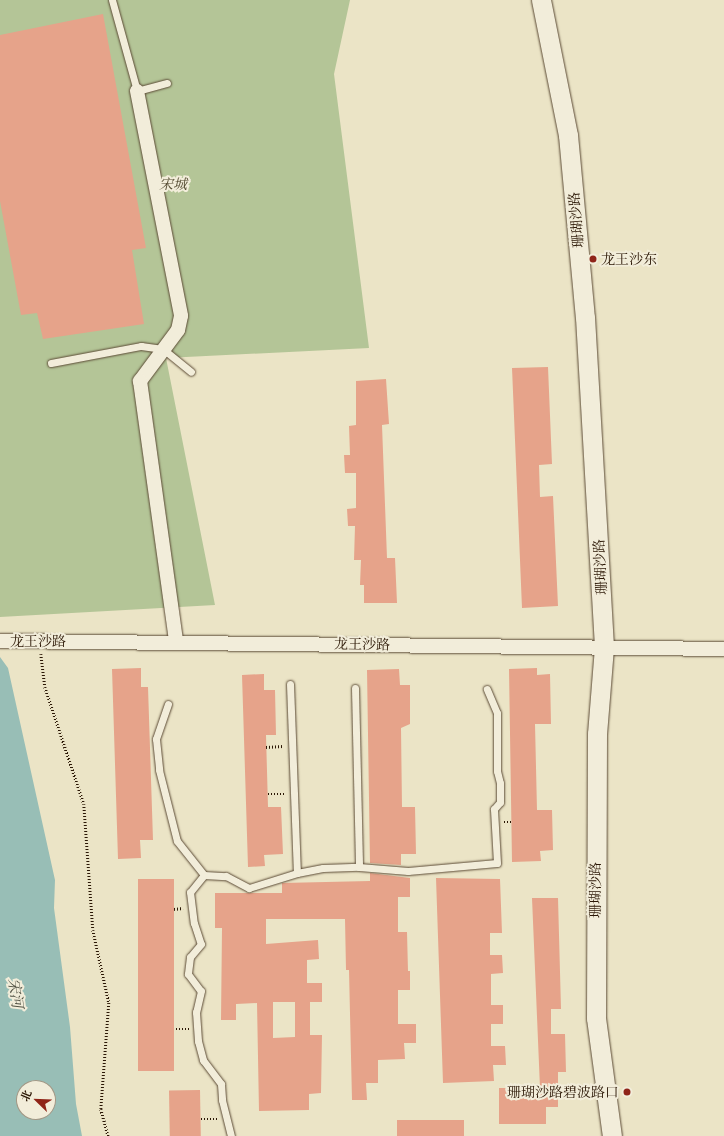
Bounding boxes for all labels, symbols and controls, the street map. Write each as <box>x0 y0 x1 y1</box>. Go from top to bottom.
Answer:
park label: 宋城 <box>159 176 187 192</box>
street label: 珊瑚沙路 <box>565 191 587 249</box>
place label: 龙王沙东 <box>601 251 657 267</box>
marker: 龙王沙东 <box>588 254 598 264</box>
street label: 珊瑚沙路 <box>590 539 610 595</box>
street label: 龙王沙路 <box>10 633 66 649</box>
street label: 龙王沙路 <box>334 635 390 653</box>
street label: 珊瑚沙路 <box>587 862 603 918</box>
water label: 宋河 <box>5 977 27 1009</box>
north arrow <box>16 1080 56 1120</box>
place label: 珊瑚沙路碧波路口 <box>507 1084 619 1100</box>
marker: 珊瑚沙路碧波路口 <box>622 1087 632 1097</box>
text: 北 <box>17 1088 34 1103</box>

